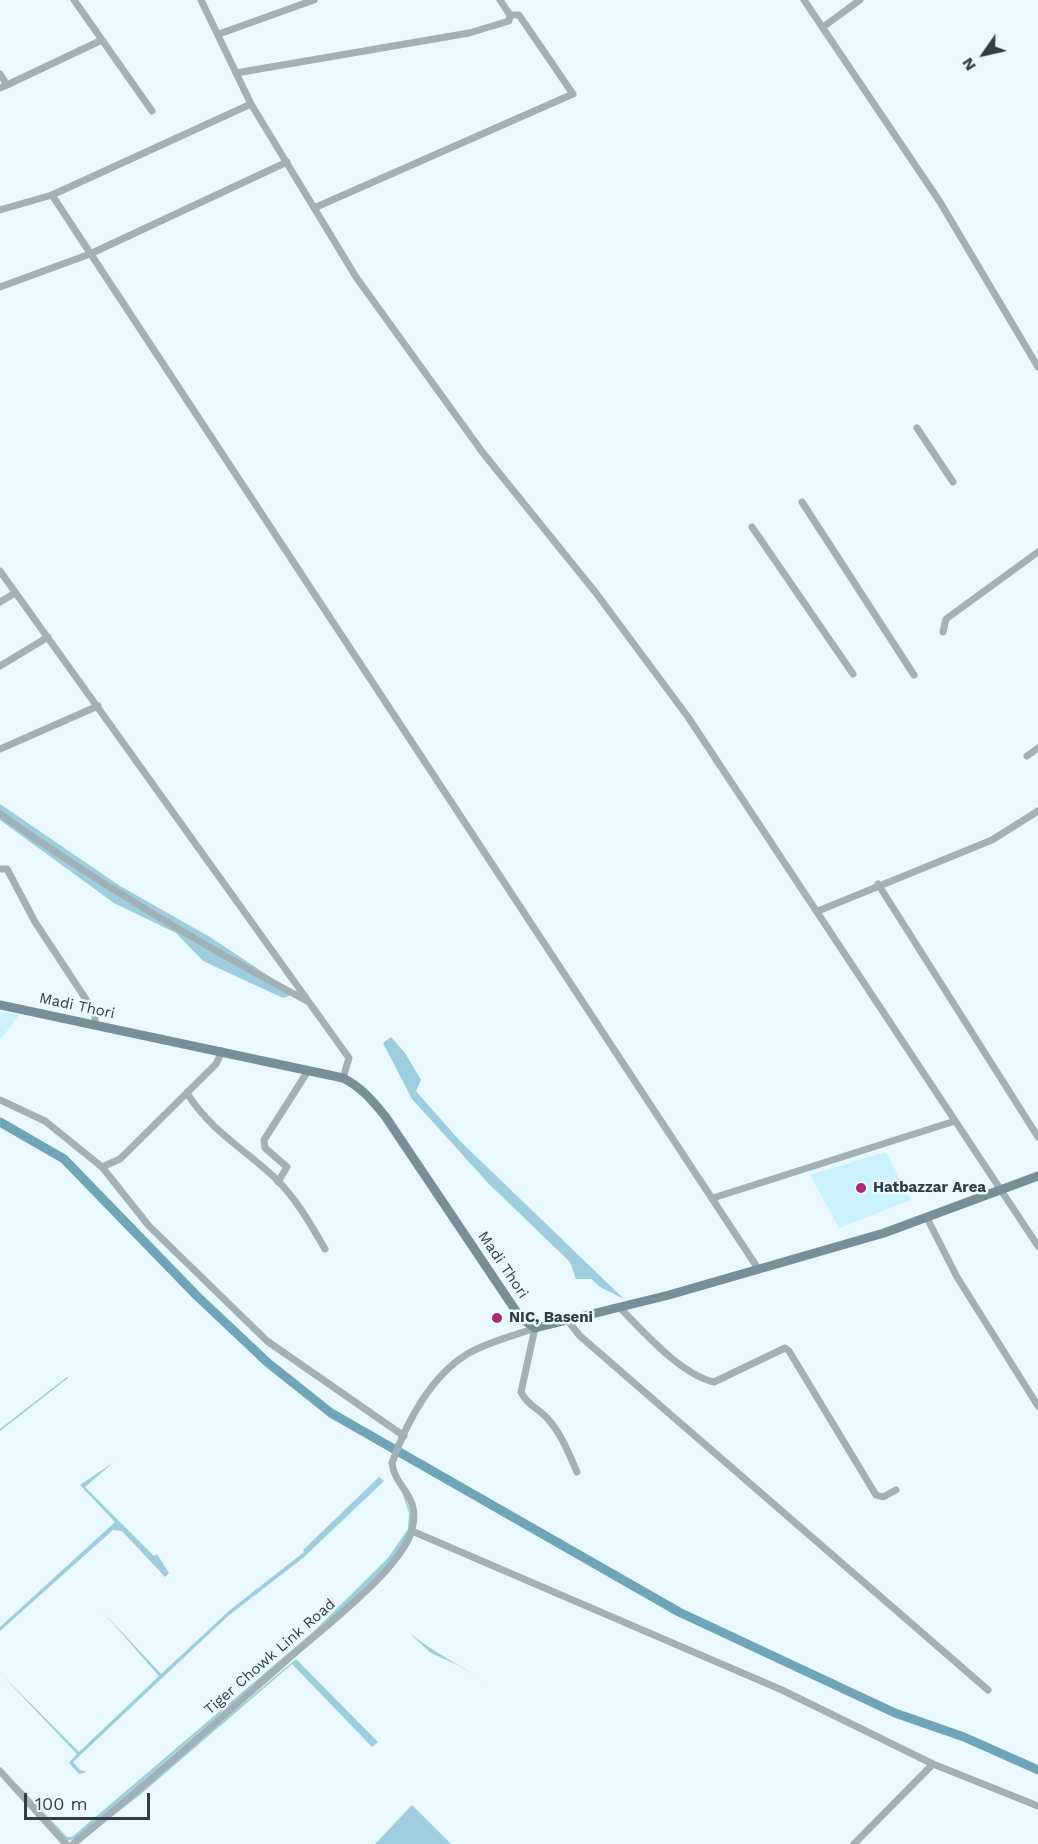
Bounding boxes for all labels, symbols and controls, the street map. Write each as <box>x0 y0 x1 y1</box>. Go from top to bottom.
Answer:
north arrow <box>954 24 1014 84</box>
text: N <box>957 54 980 75</box>
street label: Madi Thori <box>38 989 116 1023</box>
place label: Hatbazzar Area <box>873 1179 986 1197</box>
marker: Hatbazzar Area <box>854 1181 868 1195</box>
street label: Madi Thori <box>474 1228 532 1302</box>
place label: NIC, Baseni <box>509 1309 593 1327</box>
marker: NIC, Baseni <box>490 1311 504 1325</box>
street label: Tiger Chowk Link Road <box>201 1595 339 1719</box>
scale bar <box>27 1781 153 1819</box>
text: 100 m <box>35 1793 88 1814</box>

